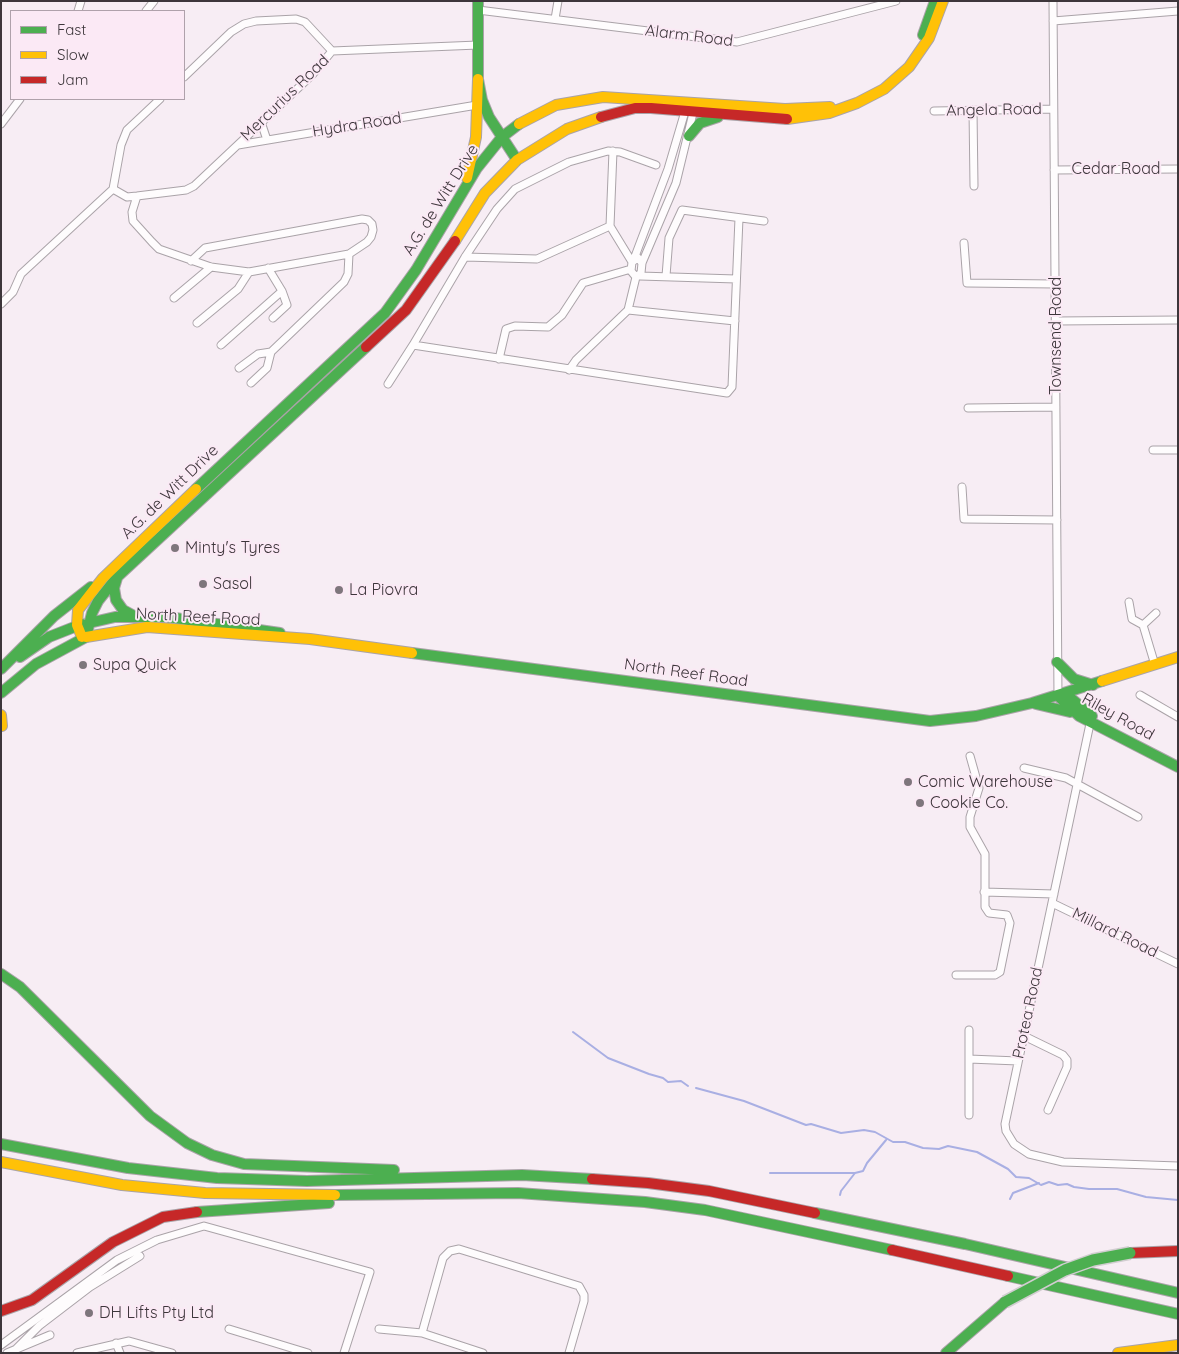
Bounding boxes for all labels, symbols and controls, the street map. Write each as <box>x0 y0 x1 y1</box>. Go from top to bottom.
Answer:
legend <box>10 10 185 100</box>
text: Fast <box>57 20 86 39</box>
street label: Alarm Road <box>644 21 734 51</box>
text: Slow <box>57 45 89 64</box>
street label: Mercurius Road <box>237 51 333 145</box>
text: Jam <box>57 70 88 89</box>
street label: Angela Road <box>946 100 1042 120</box>
street label: Hydra Road <box>311 108 403 142</box>
street label: A.G. de Witt Drive <box>399 141 483 259</box>
street label: Cedar Road <box>1071 159 1161 179</box>
street label: Townsend Road <box>1046 277 1066 395</box>
street label: A.G. de Witt Drive <box>118 441 222 543</box>
place label: Minty's Tyres <box>185 538 280 558</box>
marker: Minty's Tyres <box>169 542 181 554</box>
place label: Sasol <box>213 574 253 594</box>
marker: Sasol <box>197 578 209 590</box>
place label: La Piovra <box>349 580 418 600</box>
marker: La Piovra <box>333 584 345 596</box>
street label: North Reef Road <box>135 604 261 630</box>
place label: Supa Quick <box>93 655 177 675</box>
street label: North Reef Road <box>623 655 749 691</box>
marker: Supa Quick <box>77 659 89 671</box>
street label: Riley Road <box>1078 689 1158 745</box>
place label: Comic Warehouse <box>918 772 1053 792</box>
marker: Comic Warehouse <box>902 776 914 788</box>
place label: Cookie Co. <box>930 793 1008 813</box>
marker: Cookie Co. <box>914 797 926 809</box>
street label: Millard Road <box>1069 904 1161 962</box>
street label: Protea Road <box>1009 965 1047 1061</box>
place label: DH Lifts Pty Ltd <box>99 1303 214 1323</box>
marker: DH Lifts Pty Ltd <box>83 1307 95 1319</box>

